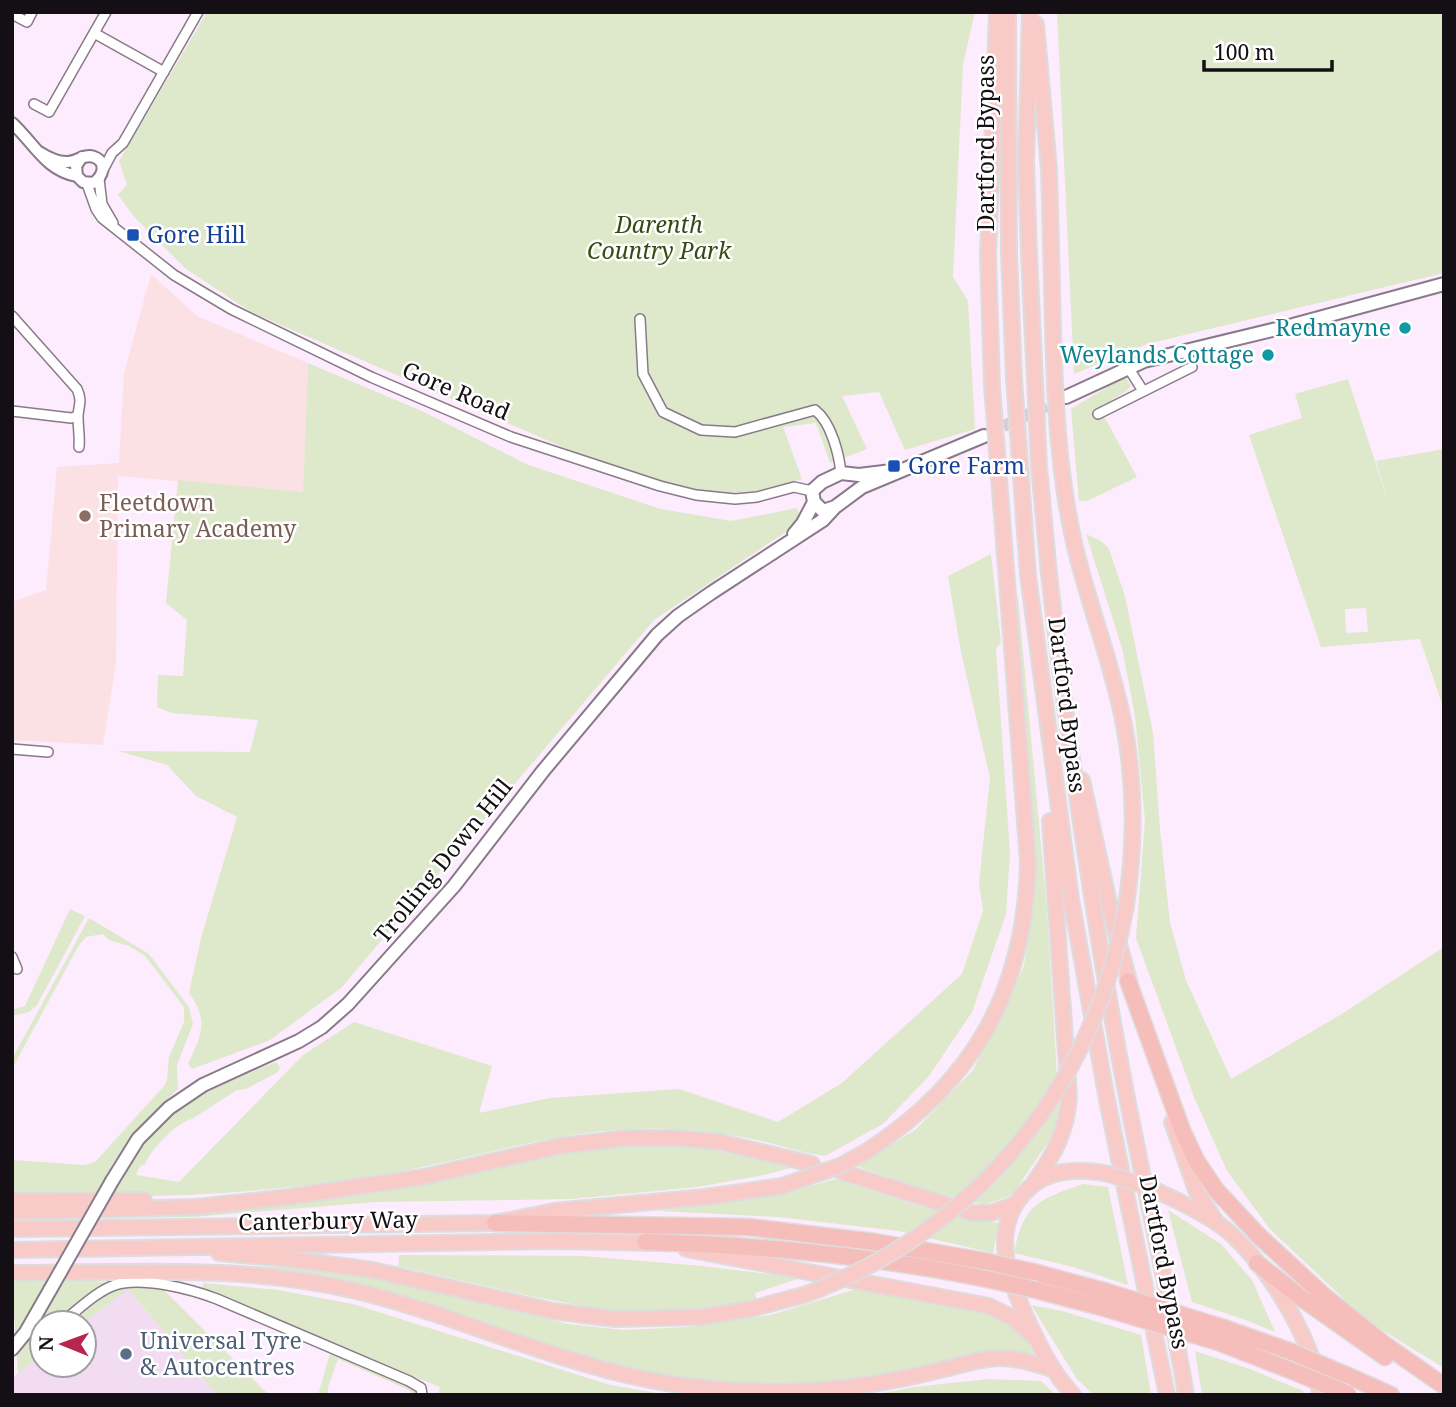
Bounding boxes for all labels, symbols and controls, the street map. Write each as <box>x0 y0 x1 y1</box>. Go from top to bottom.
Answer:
scale bar <box>1204 28 1332 72</box>
text: 100 m <box>1214 38 1275 66</box>
street label: Dartford Bypass <box>969 55 1001 231</box>
park label: Darenth Country Park <box>587 208 732 266</box>
place label: Gore Hill <box>147 218 246 250</box>
marker: Gore Hill <box>125 227 141 243</box>
place label: Redmayne <box>1275 311 1391 343</box>
marker: Redmayne <box>1397 320 1413 336</box>
place label: Weylands Cottage <box>1059 338 1254 370</box>
marker: Weylands Cottage <box>1260 347 1276 363</box>
street label: Gore Road <box>398 353 515 427</box>
place label: Gore Farm <box>908 449 1025 481</box>
marker: Gore Farm <box>886 458 902 474</box>
place label: Fleetdown Primary Academy <box>99 486 296 544</box>
marker: Fleetdown Primary Academy <box>77 508 93 524</box>
street label: Dartford Bypass <box>1041 615 1095 795</box>
street label: Trolling Down Hill <box>366 771 519 950</box>
street label: Dartford Bypass <box>1132 1172 1198 1352</box>
street label: Canterbury Way <box>238 1202 418 1238</box>
north arrow <box>28 1309 98 1379</box>
place label: Universal Tyre & Autocentres <box>140 1324 302 1382</box>
text: N <box>33 1336 59 1351</box>
marker: Universal Tyre & Autocentres <box>118 1346 134 1362</box>

